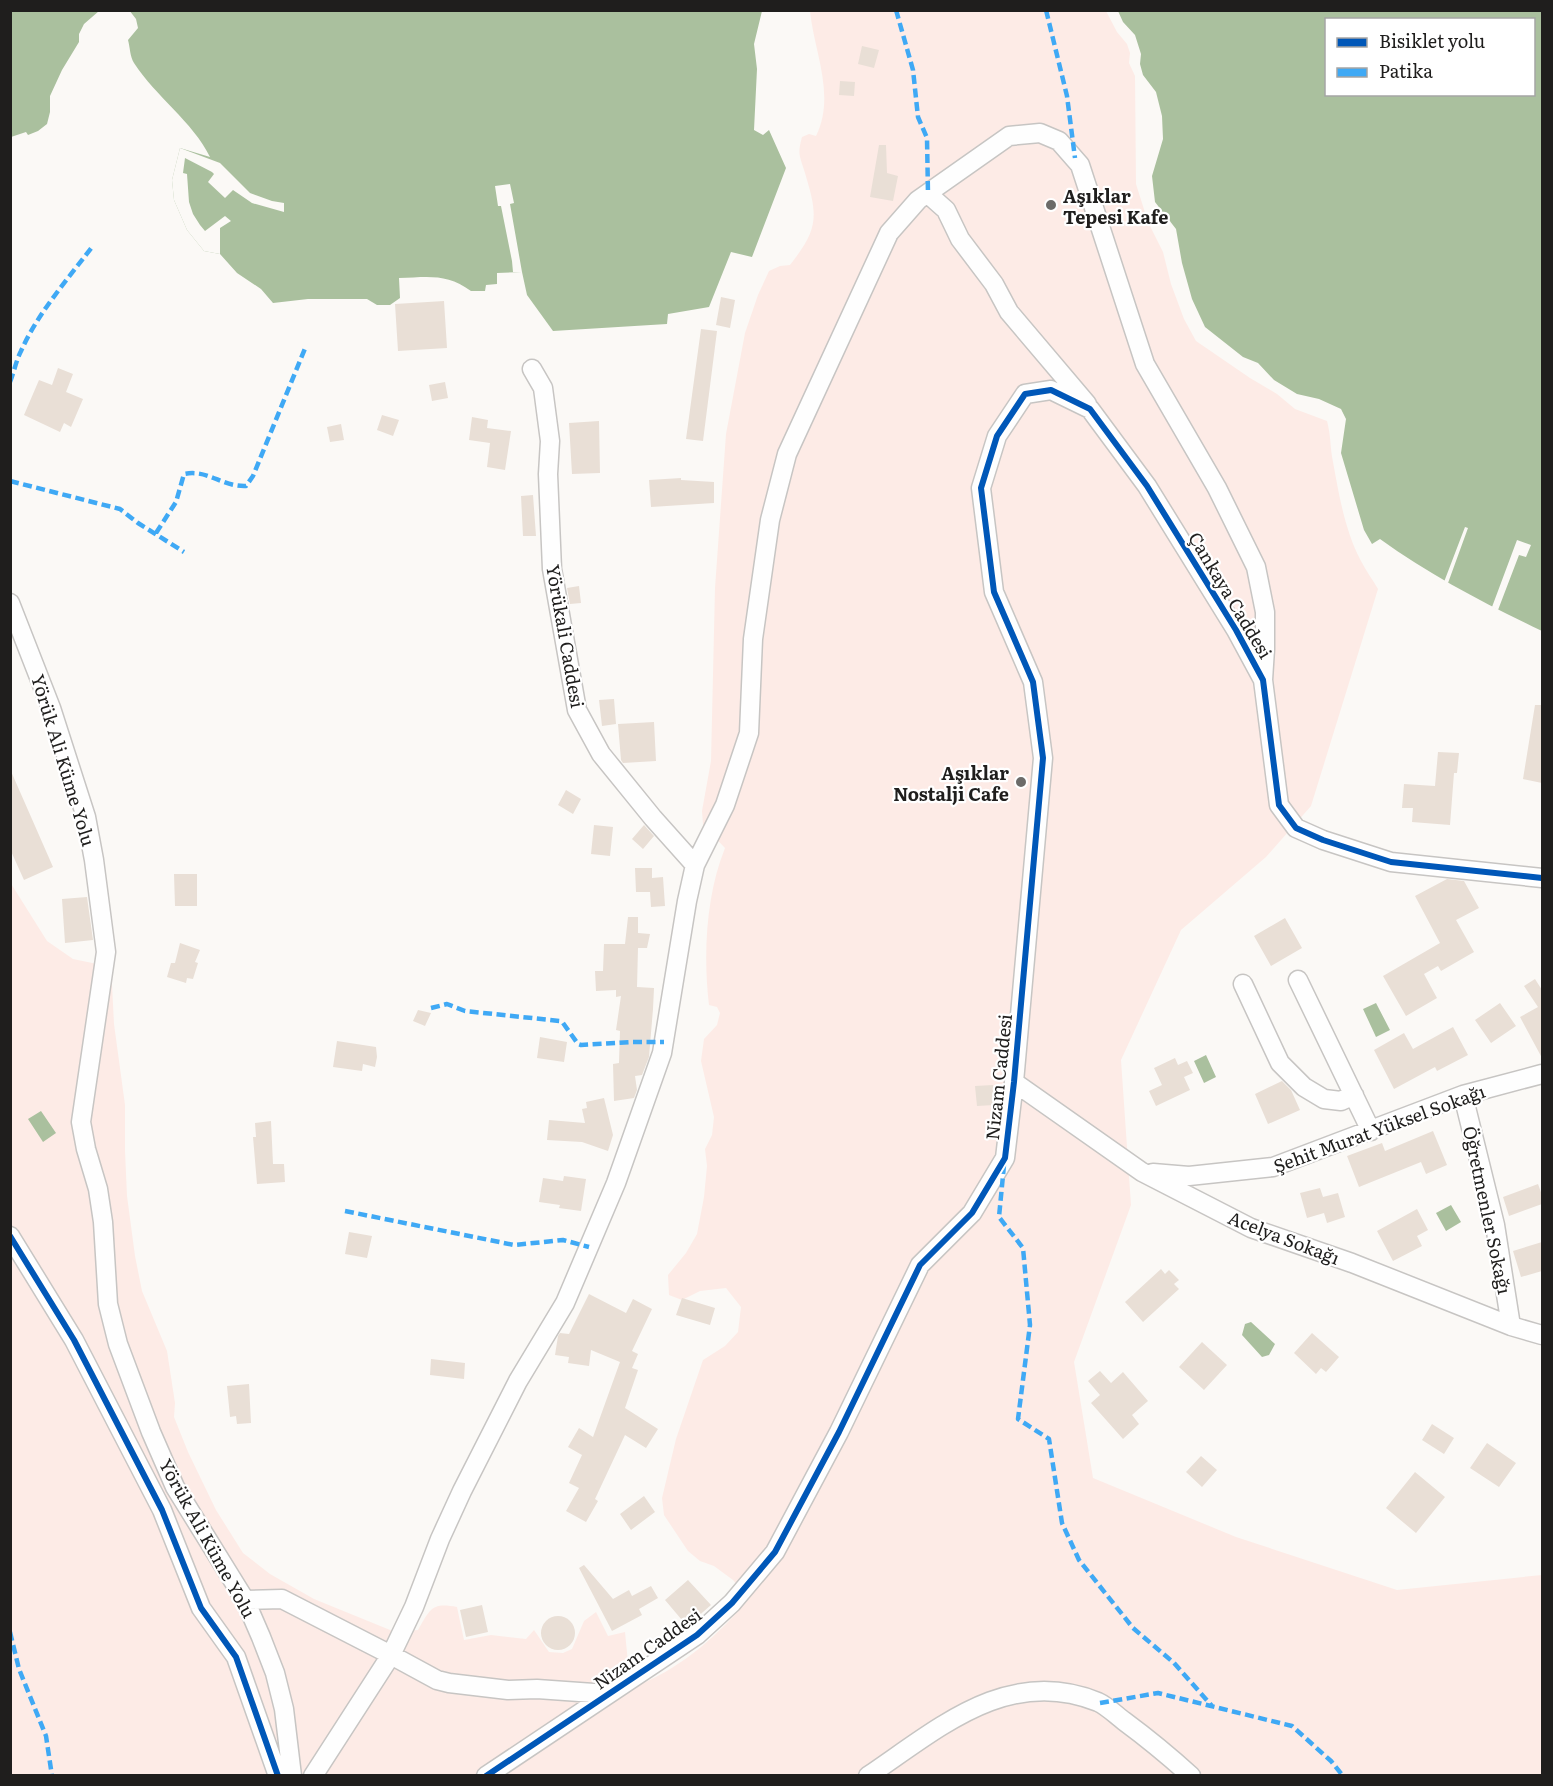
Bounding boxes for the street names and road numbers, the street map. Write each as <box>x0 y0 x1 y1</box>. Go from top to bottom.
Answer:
street label: Çankaya Caddesi <box>1182 526 1280 664</box>
street label: Yörükali Caddesi <box>540 562 592 710</box>
street label: Yörük Ali Küme Yolu <box>25 671 103 849</box>
street label: Nizam Caddesi <box>978 1013 1018 1141</box>
street label: Şehit Murat Yüksel Sokağı <box>1269 1077 1489 1179</box>
street label: Öğretmenler Sokağı <box>1457 1123 1519 1297</box>
street label: Acelya Sokağı <box>1224 1203 1344 1271</box>
street label: Yörük Ali Küme Yolu <box>153 1453 263 1623</box>
street label: Nizam Caddesi <box>587 1601 707 1695</box>

